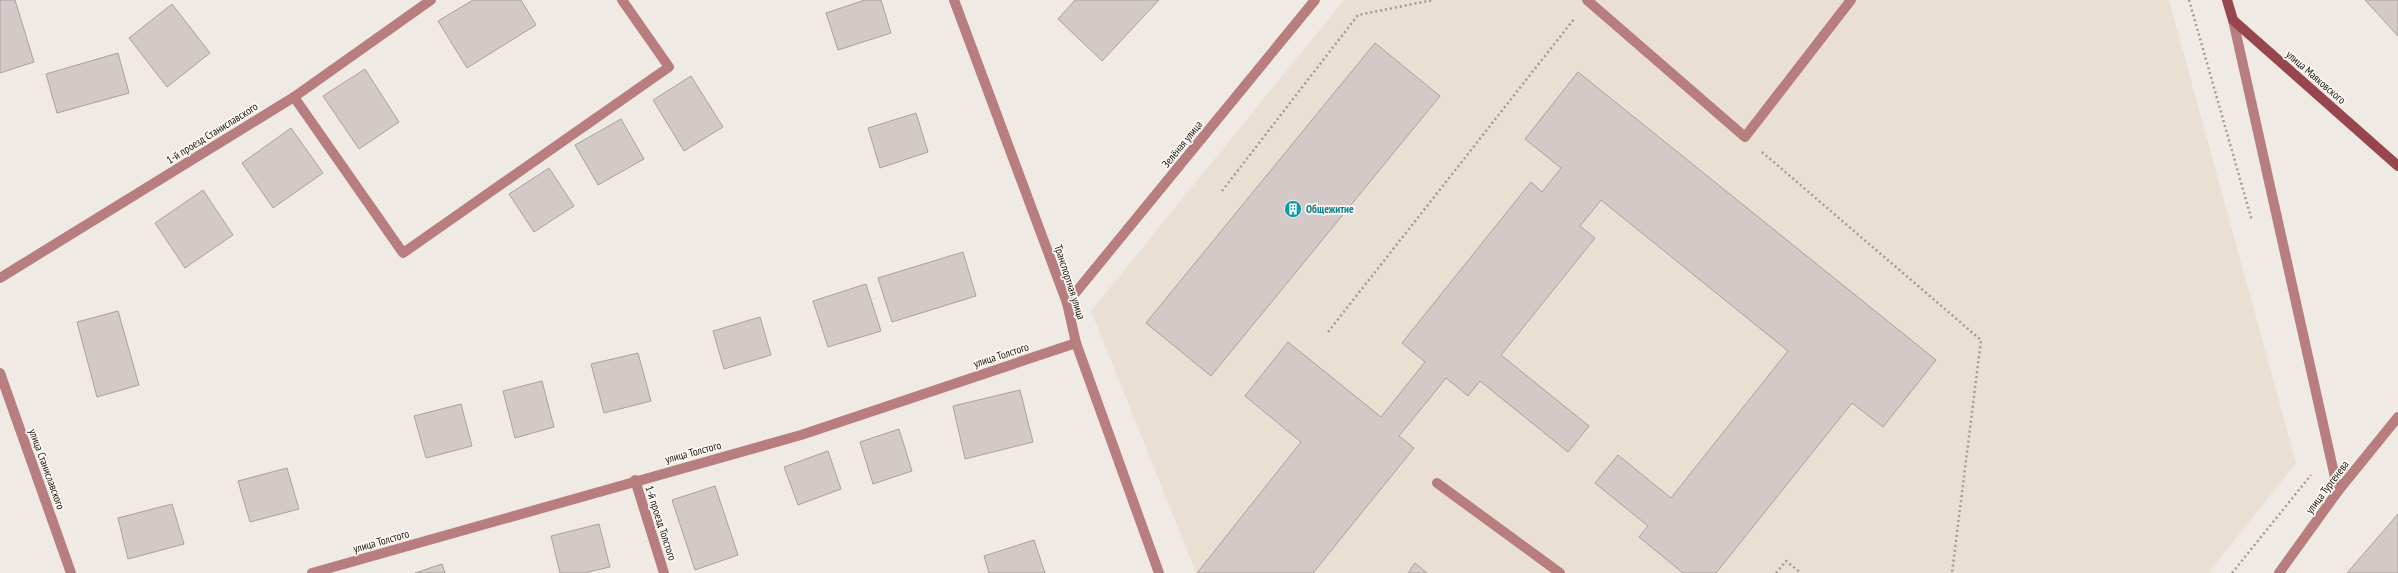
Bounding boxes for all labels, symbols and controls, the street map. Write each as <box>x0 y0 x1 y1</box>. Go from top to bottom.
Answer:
street label: улица Маяковского <box>2283 47 2349 107</box>
street label: 1-й проезд Станиславского <box>164 99 260 167</box>
street label: Зелёная улица <box>1159 118 1205 170</box>
building icon: Общежитие <box>1283 199 1303 219</box>
place label: Общежитие <box>1306 202 1354 216</box>
street label: Транспортная улица <box>1051 243 1089 321</box>
street label: улица Толстого <box>972 339 1031 371</box>
street label: улица Станиславского <box>26 427 68 511</box>
street label: улица Толстого <box>663 438 723 466</box>
street label: улица Тургенева <box>2302 458 2352 516</box>
street label: 1-й проезд Толстого <box>642 484 680 562</box>
street label: улица Толстого <box>351 526 411 556</box>

